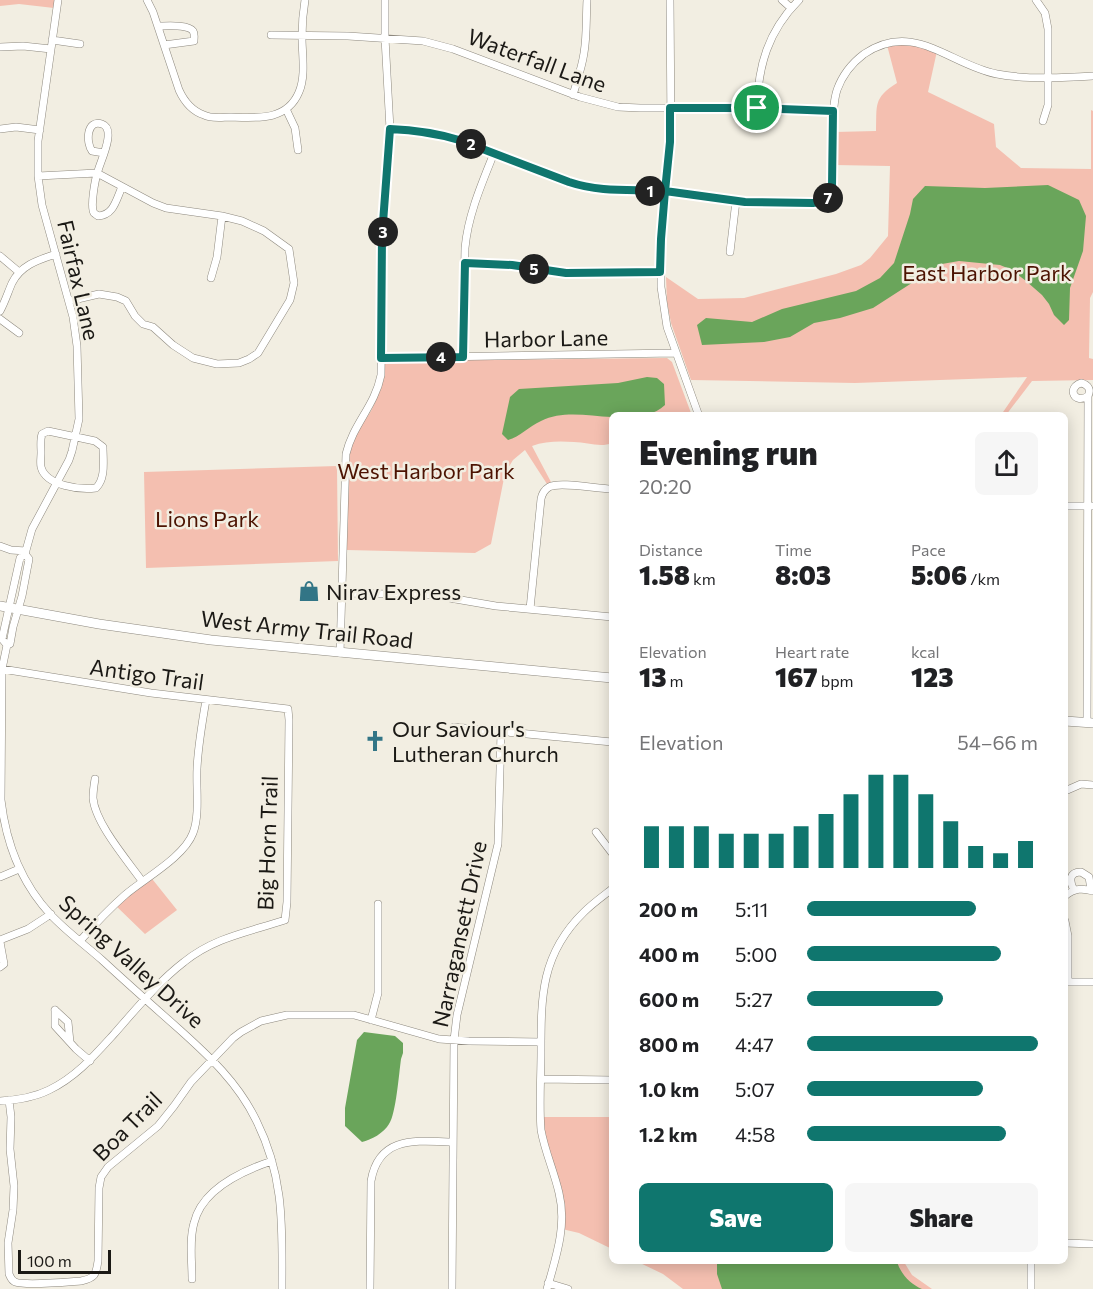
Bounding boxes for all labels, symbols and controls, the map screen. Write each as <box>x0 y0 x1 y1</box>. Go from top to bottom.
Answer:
street label: Waterfall Lane <box>464 22 610 98</box>
pin <box>731 82 782 133</box>
icon: arrive <box>740 91 773 124</box>
pin: 2 <box>456 129 486 159</box>
text: 2 <box>466 134 476 153</box>
pin: 1 <box>635 176 665 206</box>
text: 1 <box>646 181 654 200</box>
pin: 7 <box>813 183 843 213</box>
text: 7 <box>824 188 832 207</box>
street label: Fairfax Lane <box>52 217 106 343</box>
pin: 3 <box>368 217 398 247</box>
text: 3 <box>378 222 388 241</box>
pin: 5 <box>519 254 549 284</box>
text: 5 <box>529 259 539 278</box>
park label: East Harbor Park <box>902 259 1072 286</box>
street label: Harbor Lane <box>484 323 608 353</box>
pin: 4 <box>426 342 456 372</box>
text: 4 <box>436 347 446 366</box>
text: Evening run <box>639 431 818 472</box>
button: share <box>975 432 1038 495</box>
park label: West Harbor Park <box>337 457 515 484</box>
text: 20:20 <box>639 474 692 498</box>
park label: Lions Park <box>155 505 259 532</box>
text: Distance <box>639 540 703 559</box>
text: Time <box>775 540 812 559</box>
text: Pace <box>911 540 946 559</box>
text: 1.58 <box>639 559 690 590</box>
text: 8:03 <box>775 559 831 590</box>
text: 5:06 <box>911 559 967 590</box>
text: km <box>690 569 716 588</box>
text: /km <box>967 569 1000 588</box>
place label: Nirav Express <box>326 578 461 605</box>
shop icon: Nirav Express <box>297 579 321 603</box>
street label: West Army Trail Road <box>199 604 415 654</box>
text: Elevation <box>639 642 707 661</box>
text: Heart rate <box>775 642 849 661</box>
text: kcal <box>911 642 940 661</box>
street label: Antigo Trail <box>88 653 206 695</box>
text: 13 <box>639 661 666 692</box>
text: 167 <box>775 661 818 692</box>
text: 123 <box>911 661 953 692</box>
text: m <box>666 671 684 690</box>
text: bpm <box>818 671 854 690</box>
place label: Our Saviour's Lutheran Church <box>392 715 559 767</box>
church icon: Our Saviour's Lutheran Church <box>363 729 387 753</box>
text: Elevation <box>639 730 724 754</box>
text: 54–66 m <box>957 730 1038 754</box>
street label: Big Horn Trail <box>251 775 283 911</box>
street label: Narragansett Drive <box>426 838 492 1030</box>
street label: Spring Valley Drive <box>54 889 210 1033</box>
text: 200 m <box>639 897 698 921</box>
text: 5:11 <box>735 897 768 921</box>
text: 400 m <box>639 942 699 966</box>
text: 5:00 <box>735 942 777 966</box>
text: 600 m <box>639 987 699 1011</box>
text: 5:27 <box>735 987 773 1011</box>
text: 800 m <box>639 1032 699 1056</box>
text: 4:47 <box>735 1032 774 1056</box>
text: 1.0 km <box>639 1077 699 1101</box>
text: 5:07 <box>735 1077 775 1101</box>
street label: Boa Trail <box>87 1086 167 1166</box>
text: 1.2 km <box>639 1122 697 1146</box>
text: 4:58 <box>735 1122 775 1146</box>
button: Save <box>639 1183 833 1252</box>
button: Share <box>845 1183 1038 1252</box>
scale bar <box>18 1247 111 1274</box>
text: 100 m <box>27 1251 72 1270</box>

